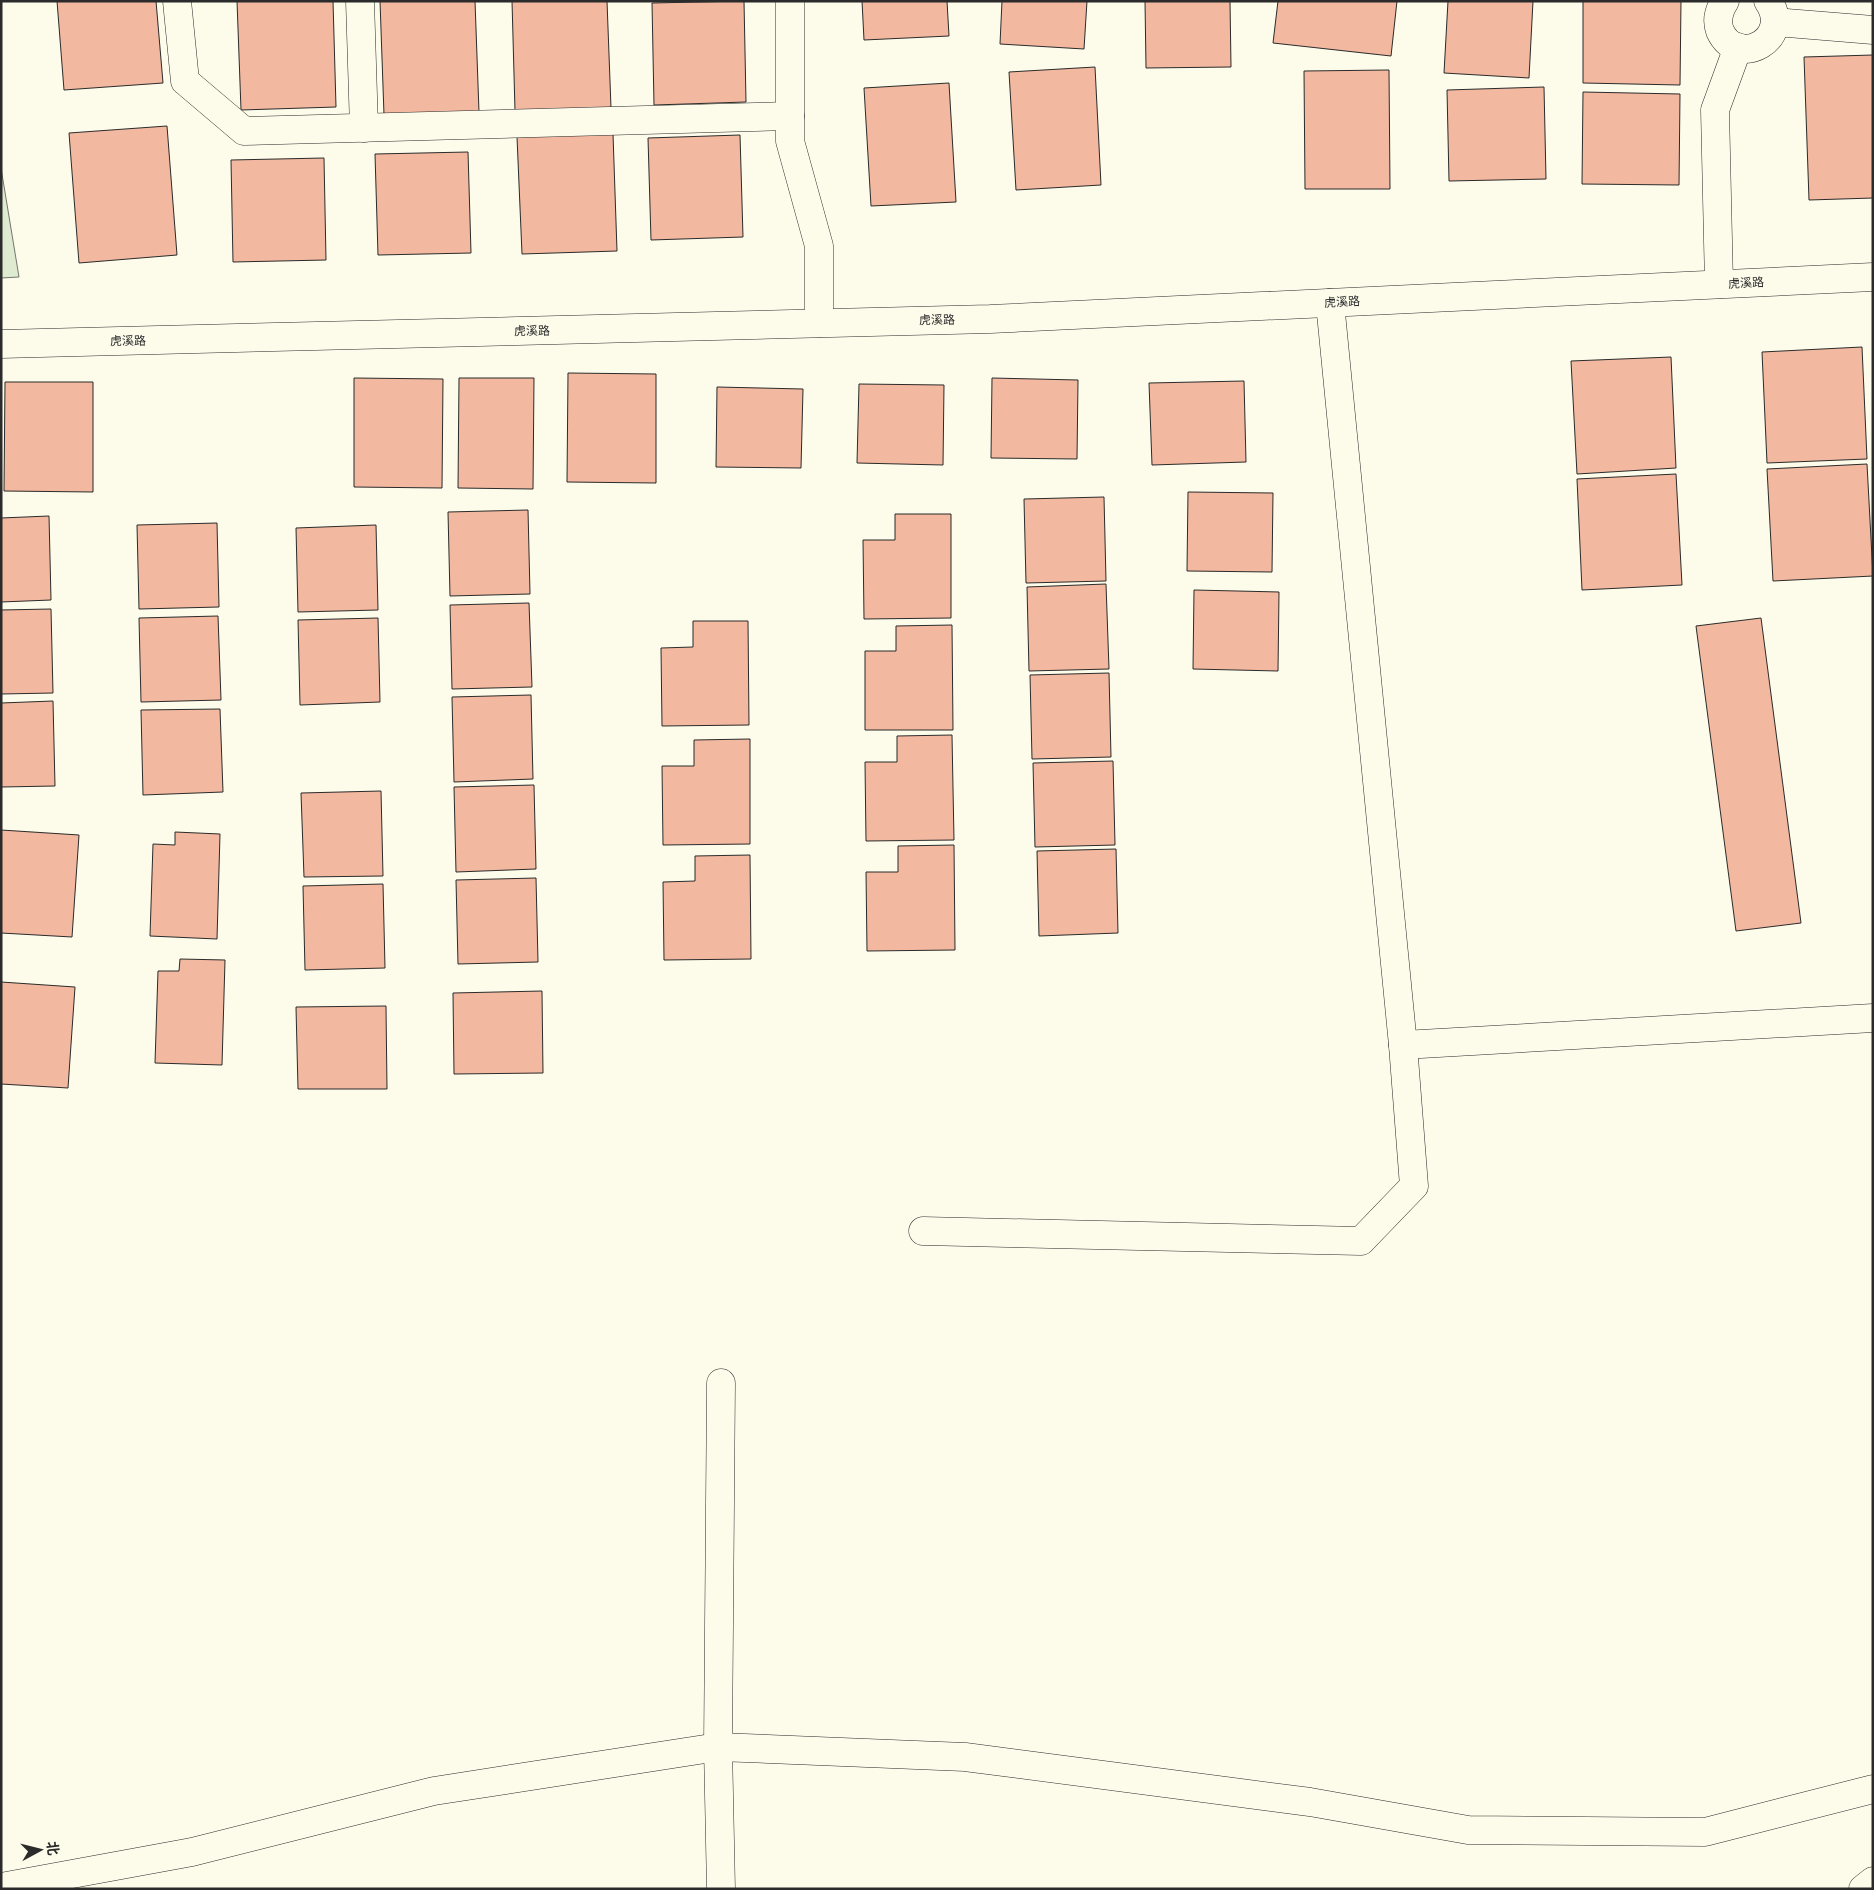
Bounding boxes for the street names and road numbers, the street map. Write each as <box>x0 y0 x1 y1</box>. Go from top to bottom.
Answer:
street label: 虎溪路 <box>1728 275 1764 291</box>
street label: 虎溪路 <box>1324 294 1360 310</box>
street label: 虎溪路 <box>919 313 955 327</box>
street label: 虎溪路 <box>514 324 550 338</box>
street label: 虎溪路 <box>110 334 146 348</box>

